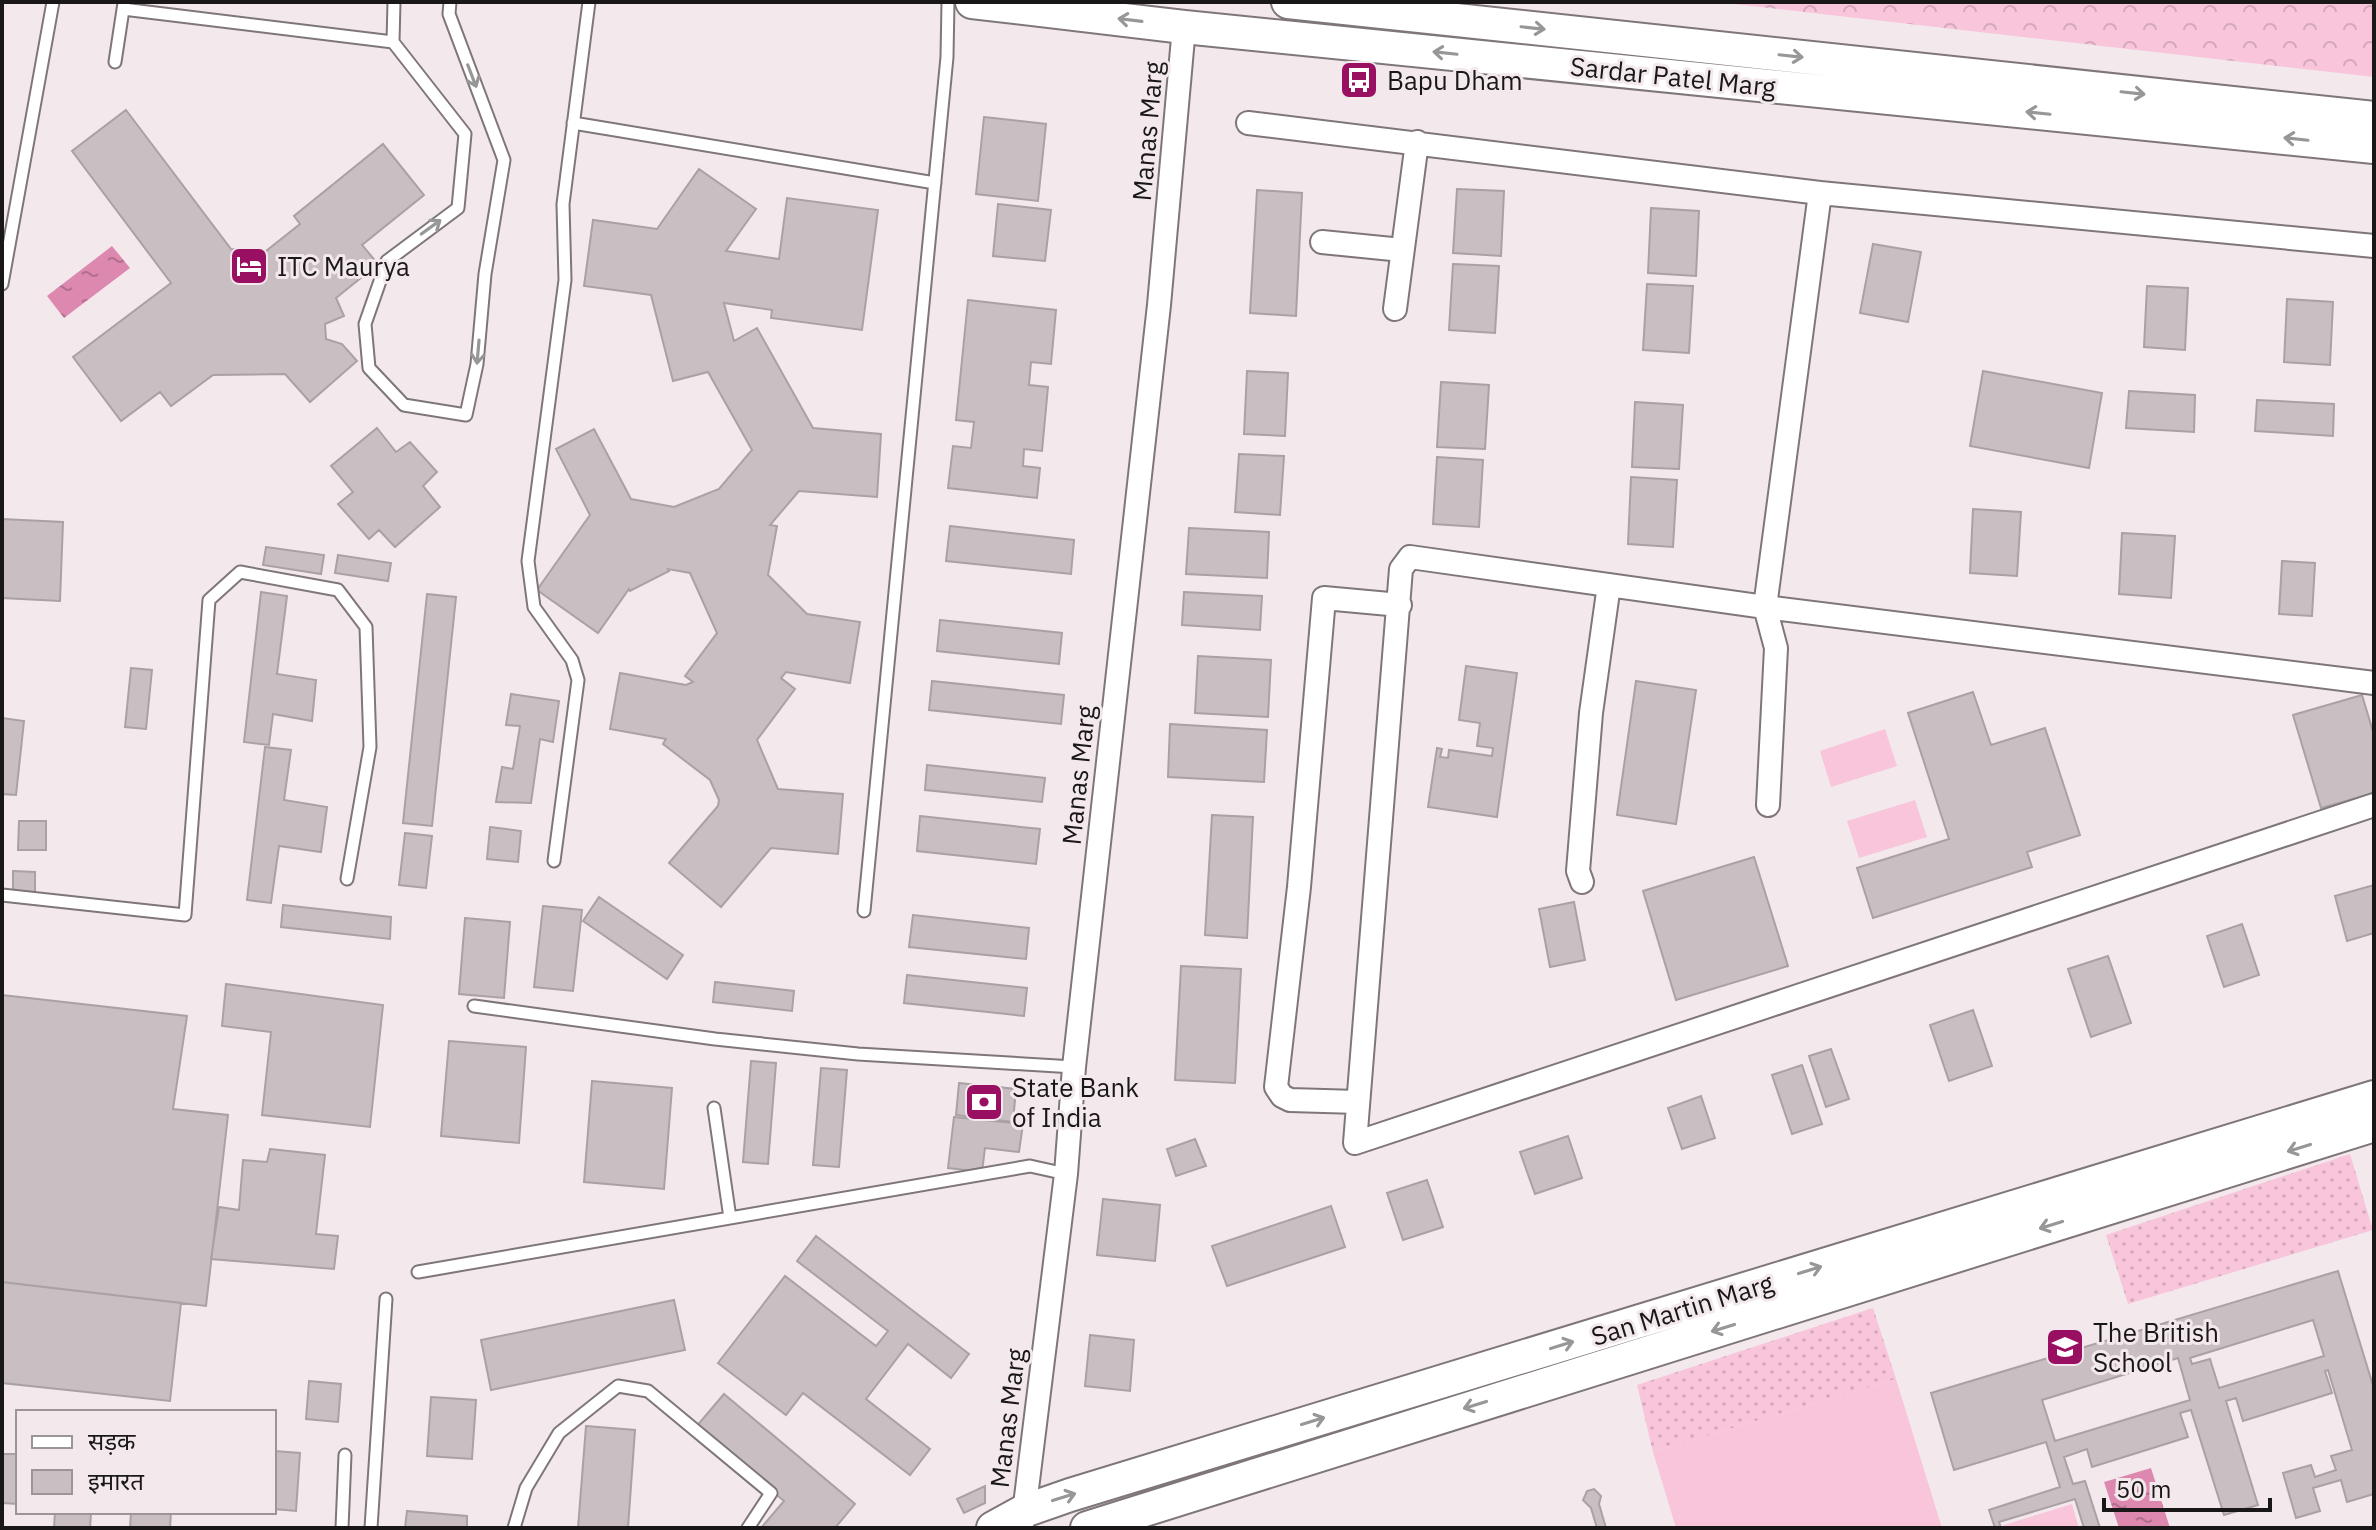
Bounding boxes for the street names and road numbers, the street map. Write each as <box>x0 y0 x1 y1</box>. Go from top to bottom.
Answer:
street label: Sardar Patel Marg <box>1568 48 1778 104</box>
street label: Manas Marg <box>1124 59 1170 202</box>
street label: Manas Marg <box>1054 703 1102 846</box>
street label: San Martin Marg <box>1587 1265 1777 1353</box>
street label: Manas Marg <box>982 1346 1032 1490</box>

